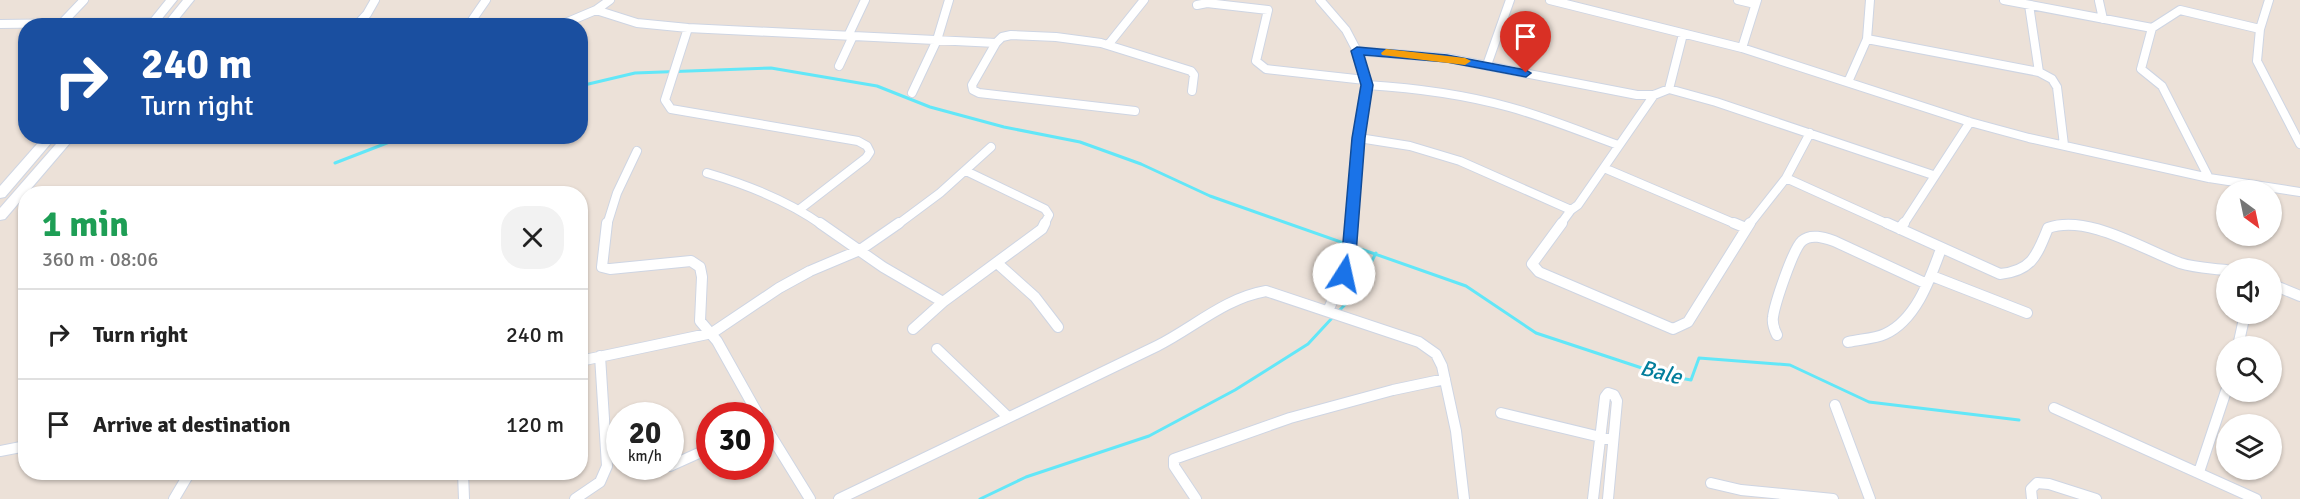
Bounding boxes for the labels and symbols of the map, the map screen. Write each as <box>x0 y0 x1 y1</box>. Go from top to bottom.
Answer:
pin <box>1500 11 1551 73</box>
north arrow <box>2216 180 2282 246</box>
position arrow <box>1312 242 1376 306</box>
water label: Bale <box>1637 354 1685 390</box>
speed limit sign: 30 <box>696 402 774 480</box>

